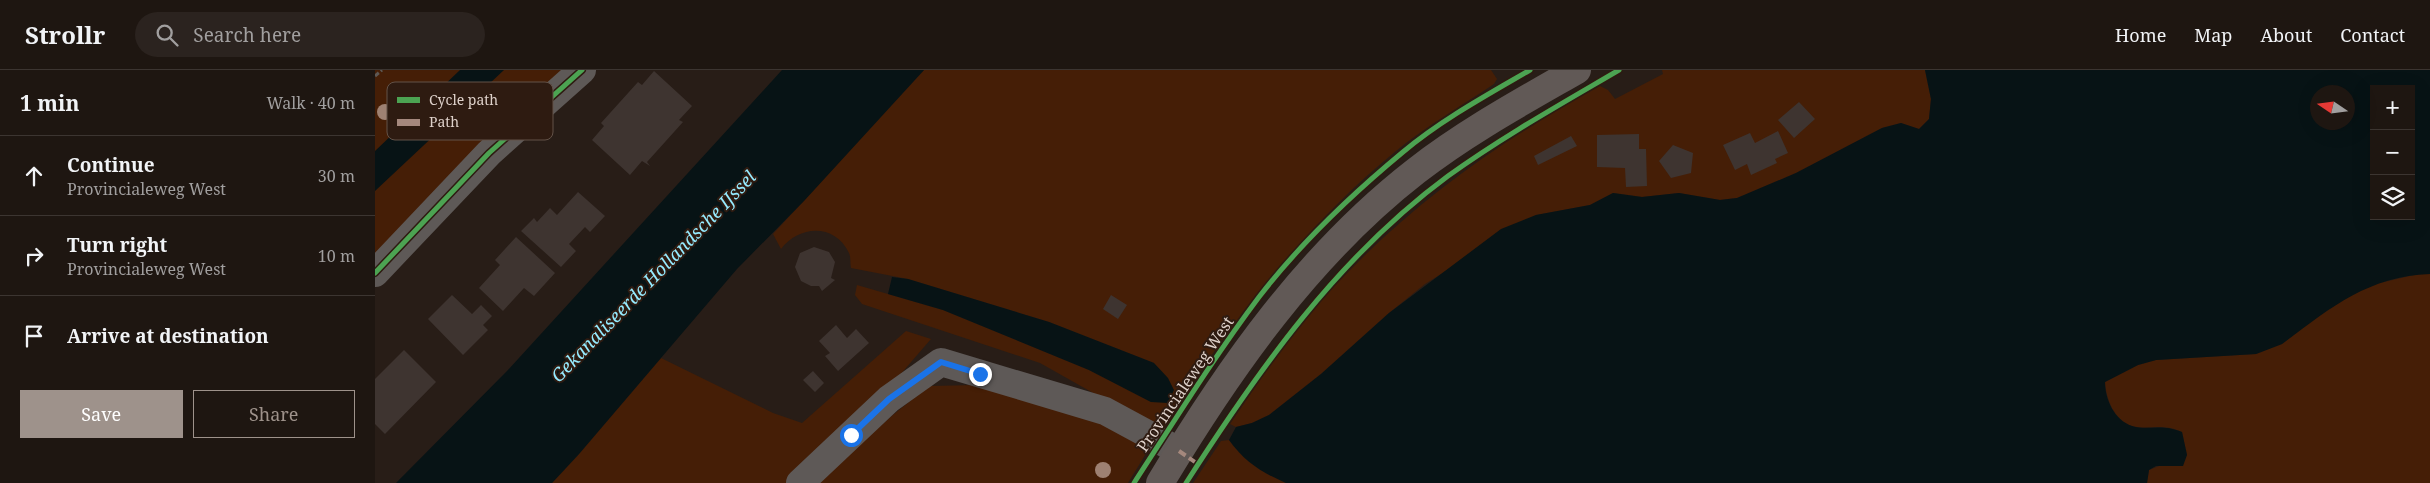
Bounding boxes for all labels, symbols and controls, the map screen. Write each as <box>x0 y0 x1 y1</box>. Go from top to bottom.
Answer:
search box <box>135 12 485 57</box>
text: Strollr <box>25 18 105 51</box>
icon: search <box>153 21 181 49</box>
text: Search here <box>193 22 301 48</box>
text: Home <box>2115 23 2166 47</box>
text: Map <box>2194 23 2232 47</box>
text: About <box>2260 23 2312 47</box>
text: Contact <box>2340 23 2405 47</box>
legend <box>387 82 553 140</box>
north arrow <box>2310 85 2355 130</box>
map controls <box>2370 85 2415 220</box>
button: + <box>2370 85 2415 130</box>
text: 1 min <box>20 89 79 117</box>
text: Cycle path <box>429 90 498 109</box>
text: Walk · 40 m <box>267 92 355 114</box>
text: Path <box>429 112 459 131</box>
button: − <box>2370 130 2415 175</box>
text: Continue <box>67 152 155 178</box>
icon: ahead <box>20 162 48 190</box>
text: 30 m <box>318 165 355 187</box>
water label: Gekanaliseerde Hollandsche IJssel <box>545 165 761 387</box>
button: layers <box>2370 175 2415 220</box>
text: Provincialeweg West <box>67 178 226 200</box>
text: Turn right <box>67 232 167 258</box>
icon: right <box>20 242 48 270</box>
text: 10 m <box>318 245 355 267</box>
text: Provincialeweg West <box>67 258 226 280</box>
street label: Provincialeweg West <box>1131 312 1239 456</box>
icon: arrive <box>20 322 48 350</box>
text: Arrive at destination <box>67 323 269 349</box>
route end <box>969 363 992 386</box>
button: Save <box>20 390 183 438</box>
button: Share <box>193 390 355 438</box>
route start <box>840 424 863 447</box>

